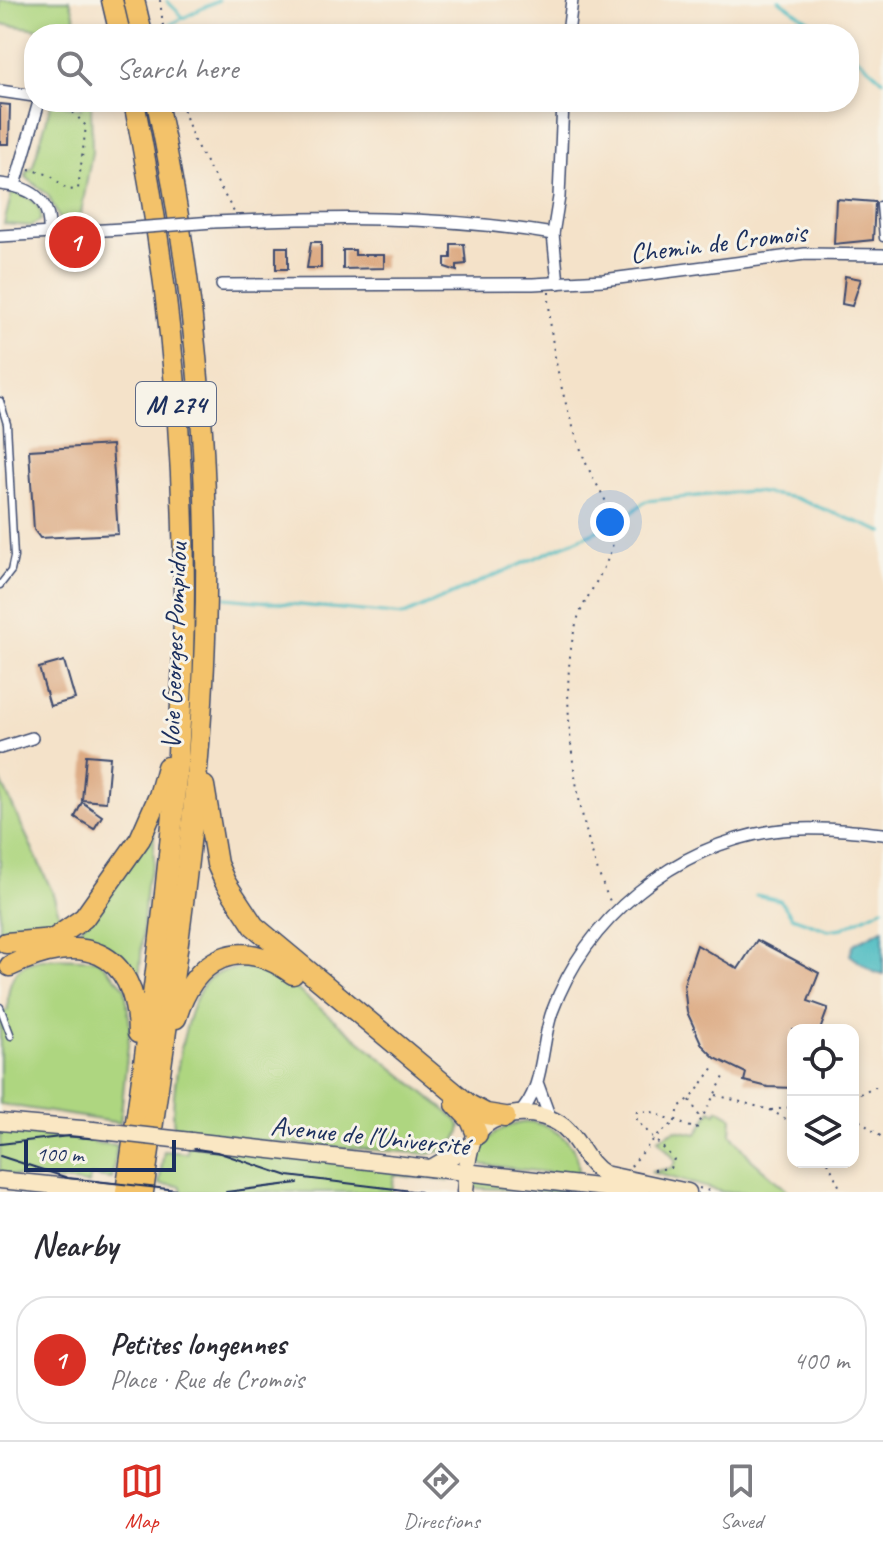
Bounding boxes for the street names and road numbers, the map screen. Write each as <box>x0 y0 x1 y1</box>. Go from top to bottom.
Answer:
street label: Chemin de Cromois <box>628 214 811 271</box>
road number: M 274 <box>136 382 216 426</box>
street label: Voie Georges Pompidou <box>152 540 195 750</box>
street label: Avenue de l'Université <box>269 1108 475 1164</box>

